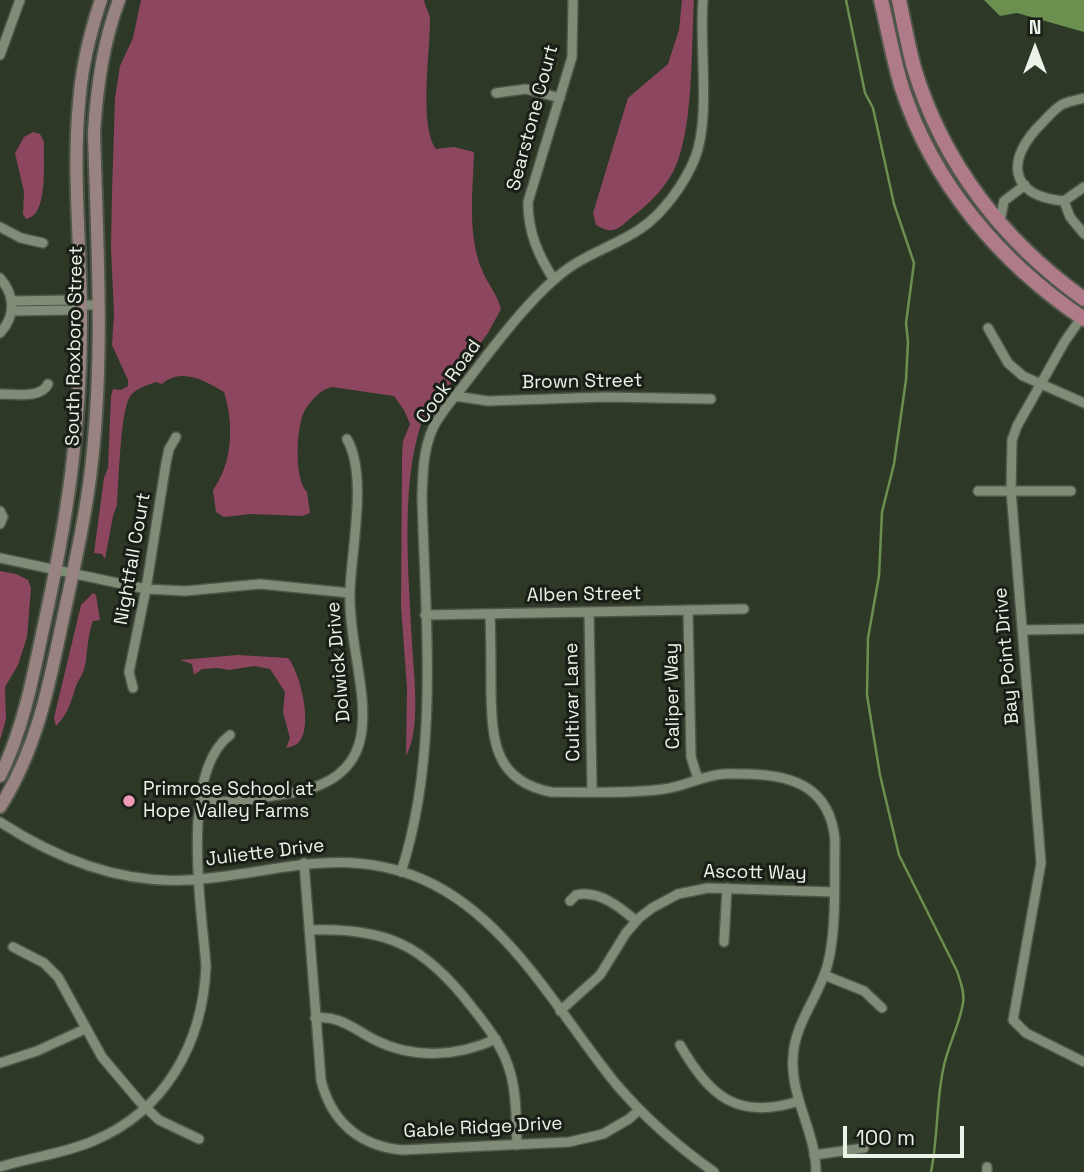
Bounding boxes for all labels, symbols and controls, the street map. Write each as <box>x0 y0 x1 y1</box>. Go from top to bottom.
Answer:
north arrow <box>1000 14 1070 84</box>
text: N <box>1029 15 1041 40</box>
street label: Searstone Court <box>503 43 563 193</box>
street label: South Roxboro Street <box>62 246 88 446</box>
street label: Cook Road <box>412 336 486 428</box>
street label: Brown Street <box>521 370 643 394</box>
street label: Nightfall Court <box>110 491 156 627</box>
street label: Alben Street <box>526 583 642 607</box>
street label: Bay Point Drive <box>990 586 1024 726</box>
street label: Dolwick Drive <box>322 601 356 723</box>
street label: Cultivar Lane <box>561 642 585 762</box>
street label: Caliper Way <box>661 642 685 750</box>
place label: Primrose School at Hope Valley Farms <box>143 779 314 823</box>
marker: Primrose School at Hope Valley Farms <box>121 793 137 809</box>
street label: Juliette Drive <box>204 834 326 872</box>
street label: Ascott Way <box>703 861 807 885</box>
street label: Gable Ridge Drive <box>403 1112 563 1144</box>
scale bar <box>846 1112 967 1156</box>
text: 100 m <box>856 1124 915 1151</box>

